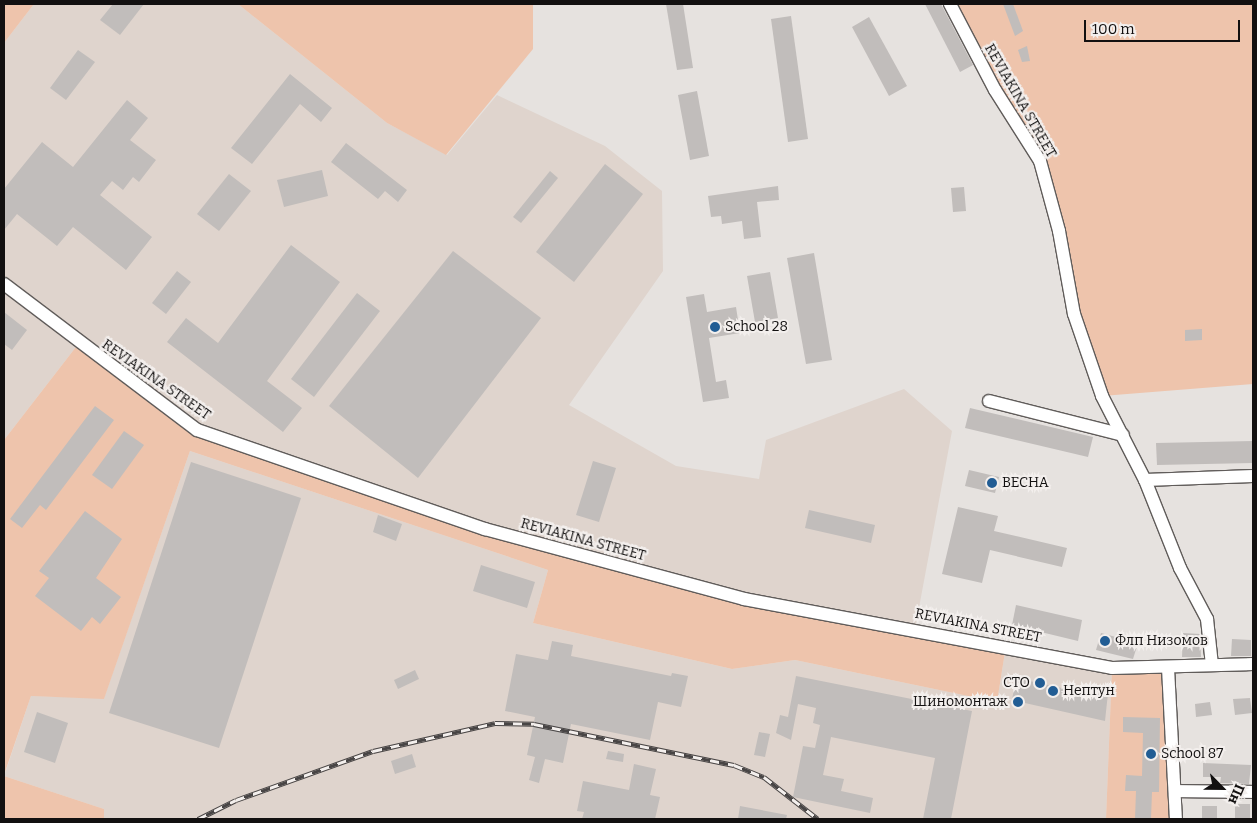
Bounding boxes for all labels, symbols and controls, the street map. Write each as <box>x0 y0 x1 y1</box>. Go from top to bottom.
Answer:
scale bar <box>1087 10 1243 42</box>
text: 100 m <box>1092 20 1135 38</box>
street label: REVIAKINA STREET <box>981 41 1059 161</box>
place label: School 28 <box>725 319 788 335</box>
marker: School 28 <box>709 321 721 333</box>
street label: REVIAKINA STREET <box>99 336 213 424</box>
place label: ВЕСНА <box>1002 475 1049 491</box>
marker: ВЕСНА <box>986 477 998 489</box>
street label: REVIAKINA STREET <box>519 515 647 565</box>
street label: REVIAKINA STREET <box>913 605 1043 647</box>
place label: Флп Низомов <box>1115 633 1208 649</box>
marker: Флп Низомов <box>1099 635 1111 647</box>
place label: СТО <box>1003 675 1030 691</box>
marker: СТО <box>1034 677 1046 689</box>
place label: Нептун <box>1063 683 1115 699</box>
marker: Нептун <box>1047 685 1059 697</box>
place label: Шиномонтаж <box>913 694 1008 710</box>
marker: Шиномонтаж <box>1012 696 1024 708</box>
place label: School 87 <box>1161 746 1223 762</box>
marker: School 87 <box>1145 748 1157 760</box>
north arrow <box>1197 763 1247 813</box>
text: Пн <box>1224 781 1248 807</box>

